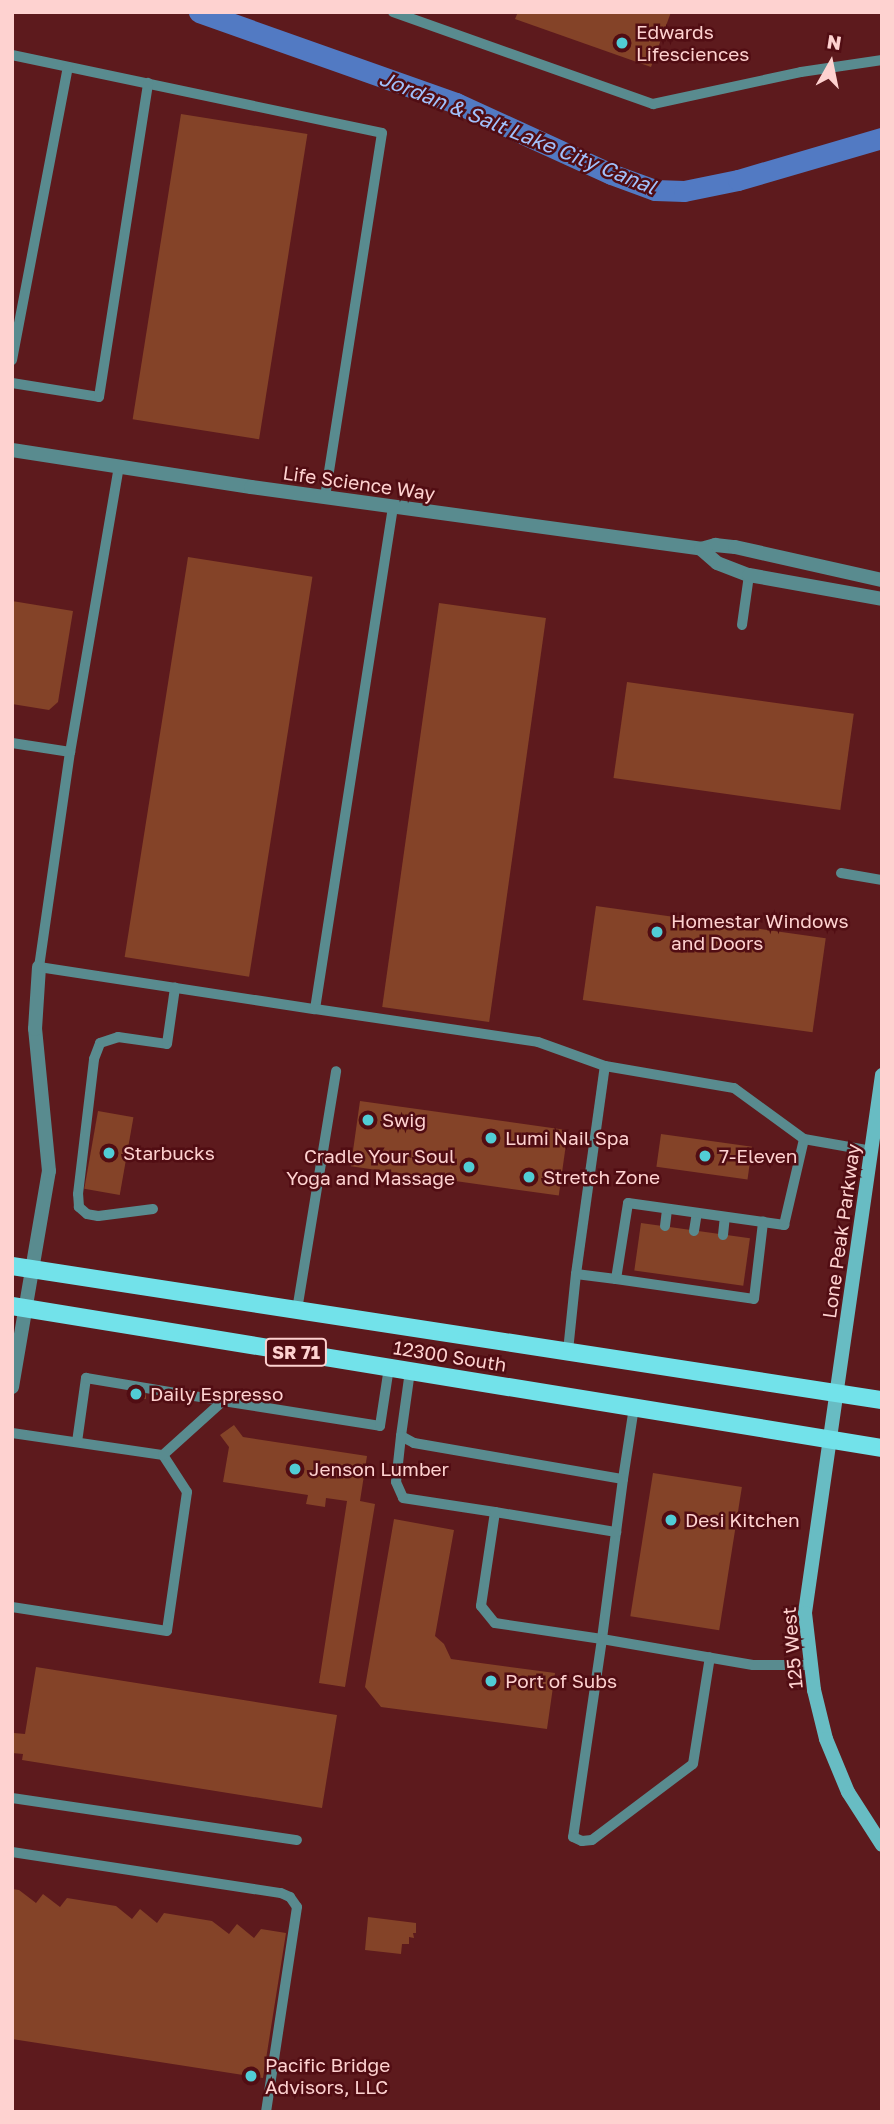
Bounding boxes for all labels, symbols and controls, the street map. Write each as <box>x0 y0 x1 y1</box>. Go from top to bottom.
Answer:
place label: Edwards Lifesciences <box>636 21 749 65</box>
north arrow <box>796 28 866 98</box>
text: N <box>825 29 843 54</box>
marker: Edwards Lifesciences <box>614 35 630 51</box>
water label: Jordan & Salt Lake City Canal <box>376 65 660 199</box>
street label: Life Science Way <box>281 461 437 505</box>
place label: Homestar Windows and Doors <box>671 910 849 954</box>
marker: Homestar Windows and Doors <box>649 924 665 940</box>
place label: Swig <box>382 1109 426 1131</box>
marker: Swig <box>360 1112 376 1128</box>
place label: Lumi Nail Spa <box>505 1127 629 1149</box>
marker: Lumi Nail Spa <box>483 1130 499 1146</box>
place label: Starbucks <box>123 1142 215 1164</box>
street label: Lone Peak Parkway <box>817 1142 865 1320</box>
marker: Starbucks <box>101 1145 117 1161</box>
place label: Cradle Your Soul Yoga and Massage <box>286 1145 455 1189</box>
place label: 7-Eleven <box>719 1145 797 1167</box>
marker: 7-Eleven <box>697 1148 713 1164</box>
marker: Cradle Your Soul Yoga and Massage <box>461 1159 477 1175</box>
place label: Stretch Zone <box>543 1166 660 1188</box>
marker: Stretch Zone <box>521 1169 537 1185</box>
street label: 12300 South <box>392 1336 508 1376</box>
road number: SR 71 <box>264 1338 328 1366</box>
place label: Daily Espresso <box>150 1383 283 1405</box>
marker: Daily Espresso <box>128 1386 144 1402</box>
place label: Jenson Lumber <box>309 1458 449 1480</box>
marker: Jenson Lumber <box>287 1461 303 1477</box>
place label: Desi Kitchen <box>685 1509 800 1531</box>
marker: Desi Kitchen <box>663 1512 679 1528</box>
street label: 125 West <box>777 1606 807 1690</box>
place label: Port of Subs <box>505 1670 617 1692</box>
marker: Port of Subs <box>483 1673 499 1689</box>
place label: Pacific Bridge Advisors, LLC <box>265 2054 390 2098</box>
marker: Pacific Bridge Advisors, LLC <box>243 2068 259 2084</box>

